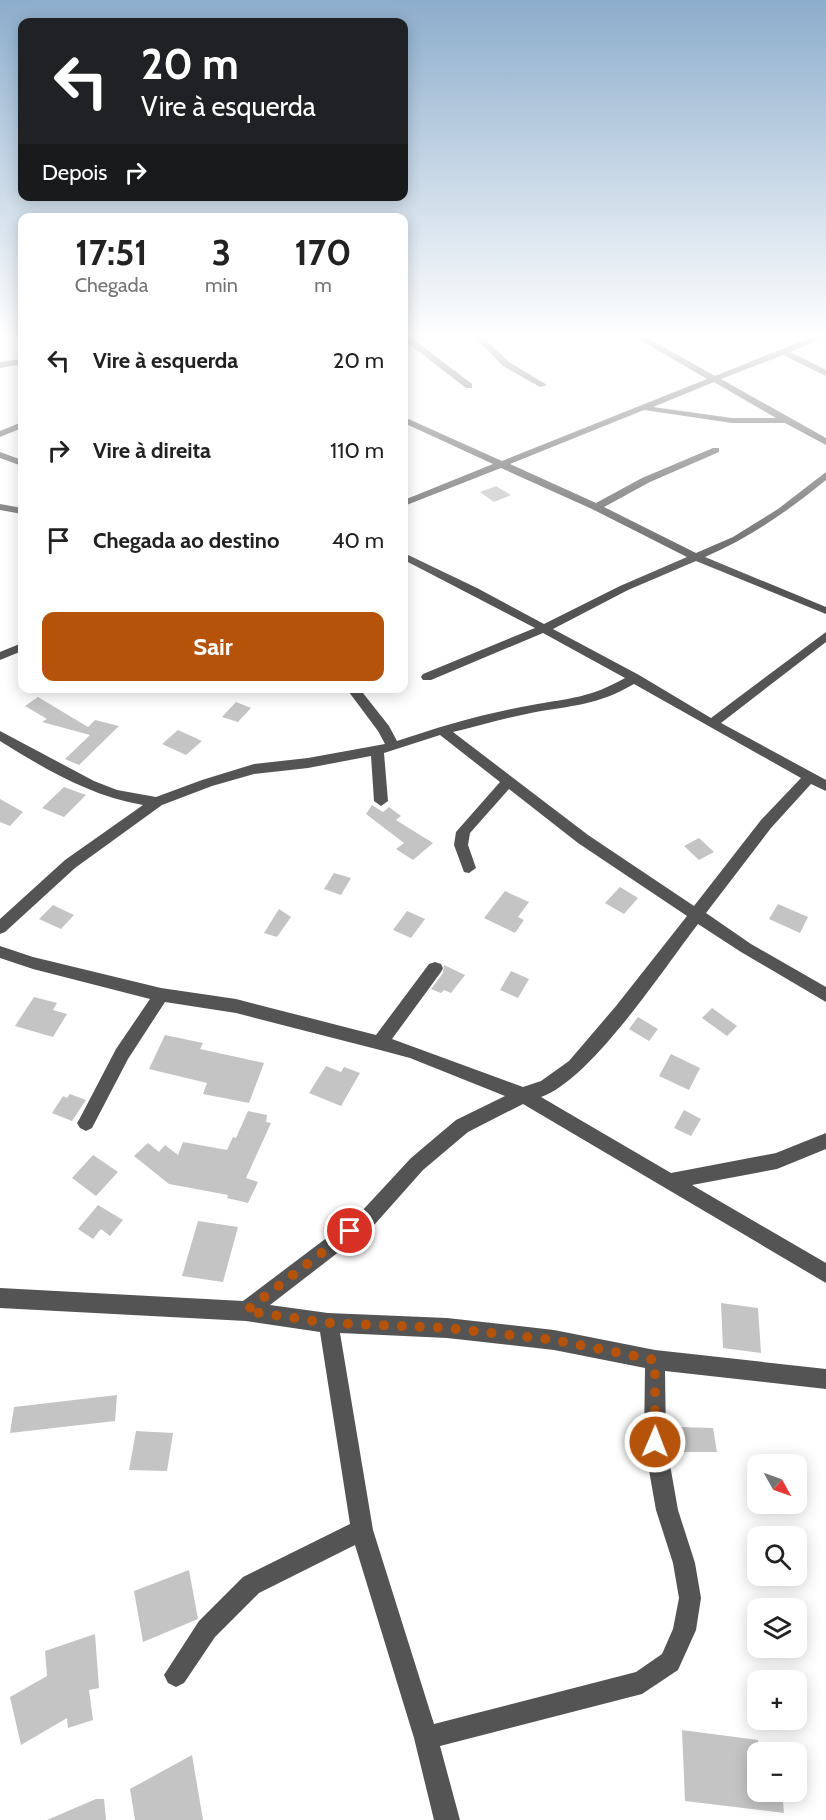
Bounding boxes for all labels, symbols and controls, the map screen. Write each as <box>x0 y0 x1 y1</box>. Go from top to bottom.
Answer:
text: 20 m <box>141 38 239 90</box>
icon: left <box>42 42 120 120</box>
text: Vire à esquerda <box>141 90 316 123</box>
icon: right <box>119 156 152 189</box>
text: Depois <box>42 159 107 186</box>
text: 17:51 <box>75 230 148 274</box>
text: 3 <box>212 230 231 274</box>
text: 170 <box>295 230 351 274</box>
text: Chegada <box>75 273 148 297</box>
text: min <box>205 273 238 297</box>
text: m <box>314 273 332 297</box>
icon: left <box>42 344 75 377</box>
text: Vire à esquerda <box>93 347 238 374</box>
text: 20 m <box>333 347 384 374</box>
icon: right <box>42 434 75 467</box>
text: Vire à direita <box>93 437 211 464</box>
text: 110 m <box>330 437 384 464</box>
icon: arrive <box>42 524 75 557</box>
text: Chegada ao destino <box>93 527 279 554</box>
text: 40 m <box>332 527 384 554</box>
button: Sair <box>42 612 384 681</box>
pin <box>324 1205 375 1256</box>
icon: arrive <box>333 1214 366 1247</box>
position arrow <box>623 1410 687 1474</box>
north arrow <box>747 1454 807 1514</box>
map controls <box>747 1454 807 1802</box>
button: search <box>747 1526 807 1586</box>
button: layers <box>747 1598 807 1658</box>
button: + <box>747 1670 807 1730</box>
button: − <box>747 1742 807 1802</box>

